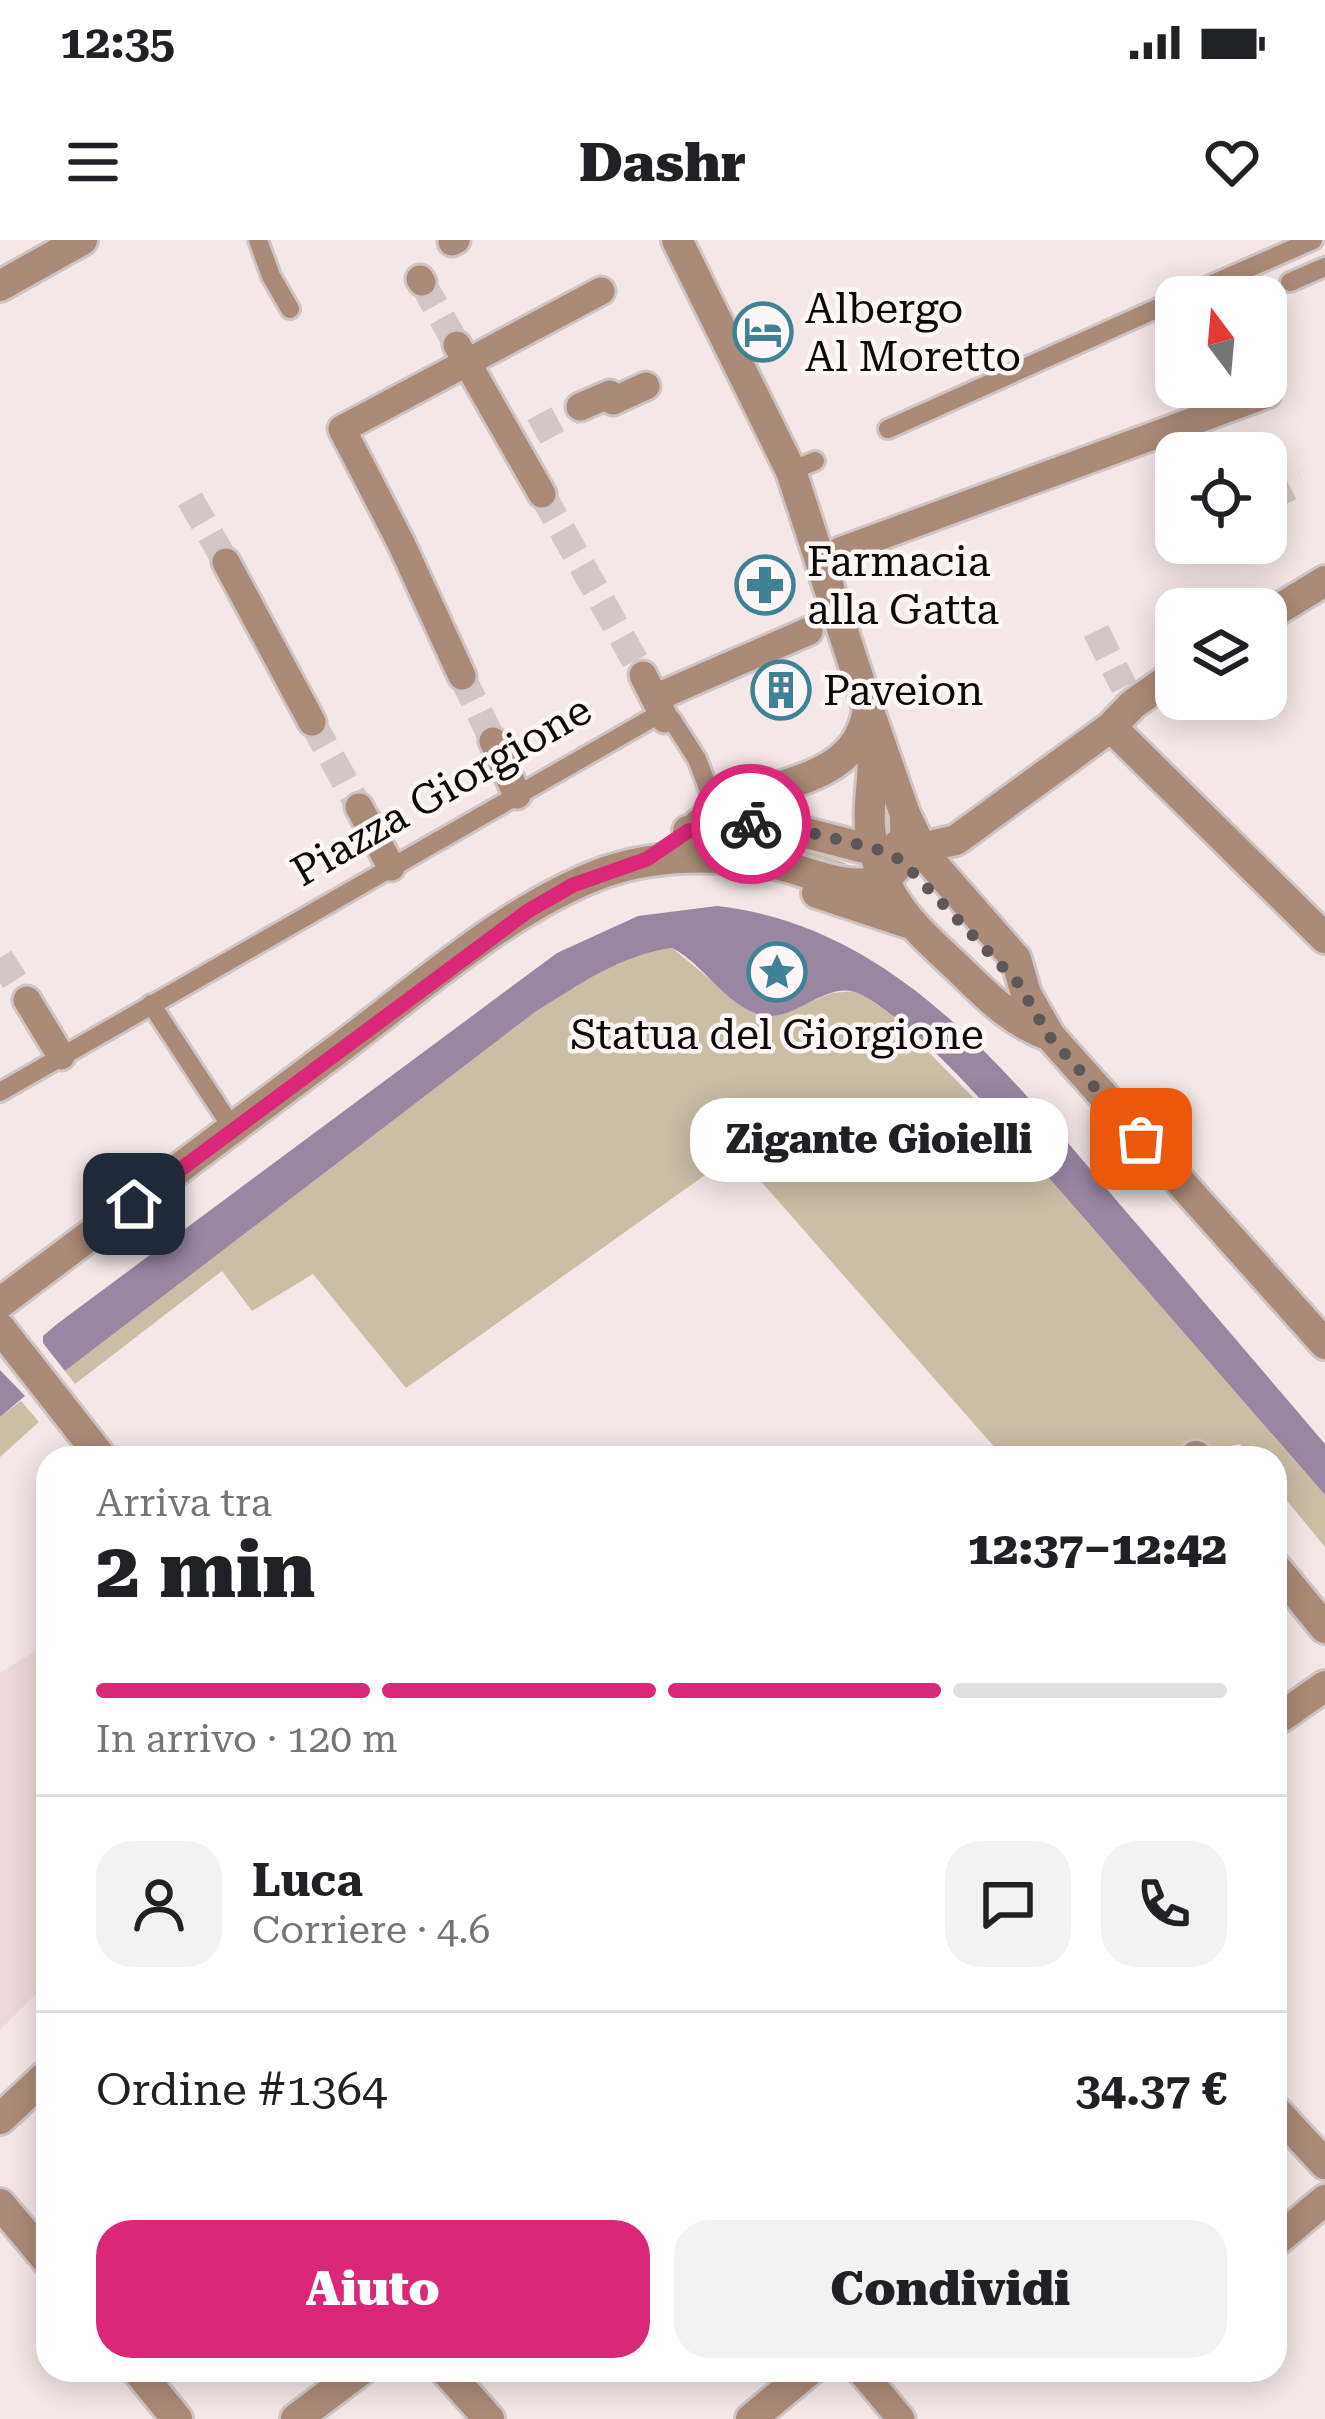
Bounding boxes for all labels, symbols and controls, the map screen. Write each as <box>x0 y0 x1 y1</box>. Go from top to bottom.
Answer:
text: 12:35 <box>60 16 175 69</box>
icon: menu <box>60 129 126 195</box>
icon: heart <box>1199 129 1265 195</box>
text: Dashr <box>579 131 746 194</box>
north arrow <box>1155 276 1287 408</box>
map controls <box>1155 276 1287 720</box>
place label: Albergo Al Moretto <box>805 284 1021 381</box>
hotel icon: Albergo Al Moretto <box>732 301 794 363</box>
button: locate <box>1155 432 1287 564</box>
place label: Farmacia alla Gatta <box>807 537 999 634</box>
pharmacy icon: Farmacia alla Gatta <box>734 554 796 616</box>
button: layers <box>1155 588 1287 720</box>
building icon: Paveion <box>750 659 812 721</box>
place label: Paveion <box>823 666 983 715</box>
street label: Piazza Giorgione <box>283 685 600 896</box>
courier <box>691 764 811 884</box>
icon: bike <box>718 791 784 857</box>
place icon: Statua del Giorgione <box>746 941 808 1003</box>
place label: Statua del Giorgione <box>570 1010 984 1059</box>
pin <box>1090 1088 1192 1190</box>
callout: Zigante Gioielli <box>691 1097 1069 1181</box>
icon: bag <box>1108 1106 1174 1172</box>
text: Zigante Gioielli <box>726 1117 1032 1163</box>
pin <box>83 1153 185 1255</box>
icon: home <box>101 1171 167 1237</box>
text: Arriva tra <box>96 1480 272 1526</box>
text: 12:37–12:42 <box>968 1522 1227 1575</box>
text: 2 min <box>96 1525 315 1616</box>
text: In arrivo · 120 m <box>96 1716 398 1762</box>
button: person <box>96 1841 222 1967</box>
button: chat <box>945 1841 1071 1967</box>
button: phone <box>1101 1841 1227 1967</box>
text: Luca <box>252 1854 363 1907</box>
text: Corriere · 4.6 <box>252 1907 490 1953</box>
text: Ordine #1364 <box>96 2063 387 2116</box>
text: 34.37 € <box>1075 2063 1227 2116</box>
button: Aiuto <box>96 2220 650 2358</box>
button: Condividi <box>674 2220 1227 2358</box>

